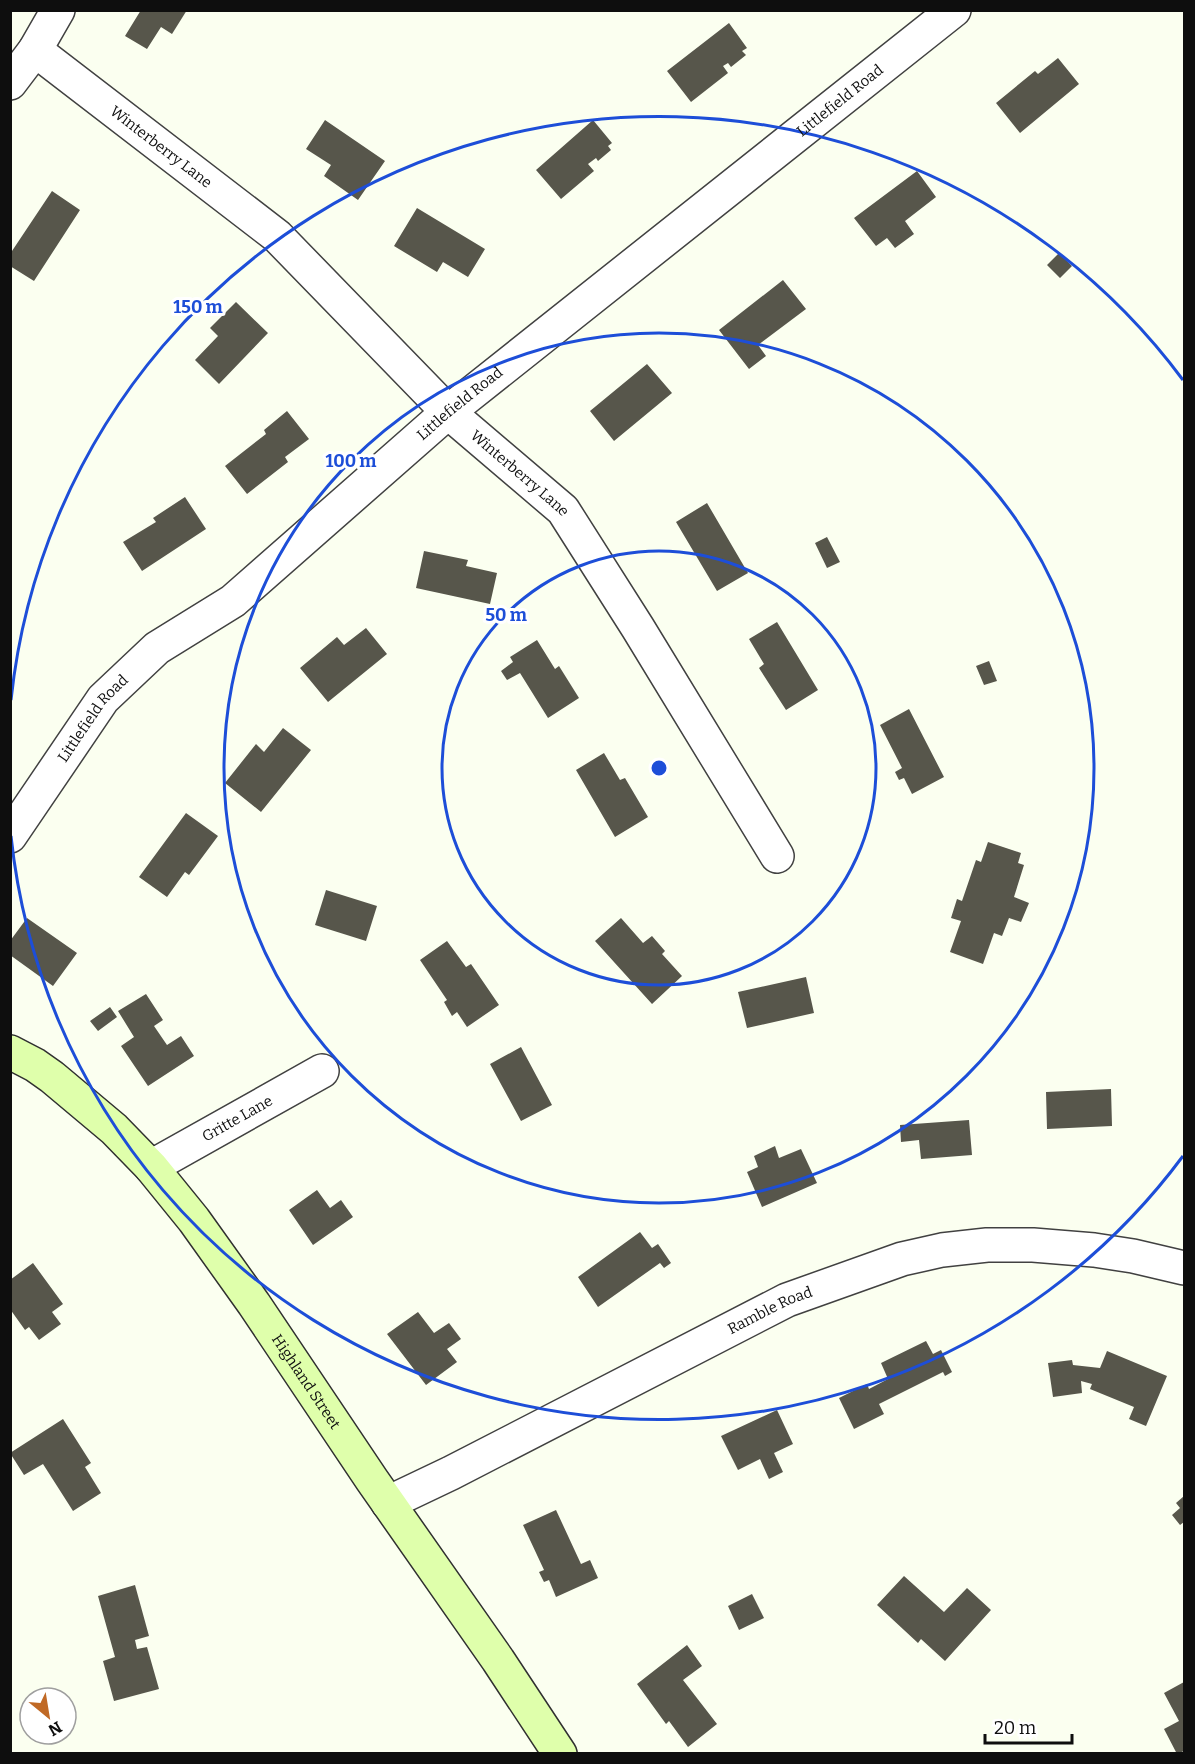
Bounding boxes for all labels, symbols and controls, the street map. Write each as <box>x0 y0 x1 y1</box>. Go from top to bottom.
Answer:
street label: Littlefield Road <box>793 61 887 140</box>
street label: Winterberry Lane <box>107 102 216 192</box>
text: 150 m <box>173 296 223 318</box>
street label: Littlefield Road <box>413 363 506 444</box>
street label: Winterberry Lane <box>467 426 573 519</box>
text: 100 m <box>325 450 377 472</box>
text: 50 m <box>485 604 527 626</box>
street label: Littlefield Road <box>54 671 132 766</box>
centre of rings <box>649 758 669 778</box>
street label: Gritte Lane <box>199 1092 276 1145</box>
street label: Ramble Road <box>725 1283 815 1338</box>
street label: Highland Street <box>268 1331 345 1433</box>
north arrow <box>18 1686 78 1746</box>
scale bar <box>985 1707 1072 1745</box>
text: N <box>45 1717 65 1740</box>
text: 20 m <box>994 1717 1036 1739</box>

